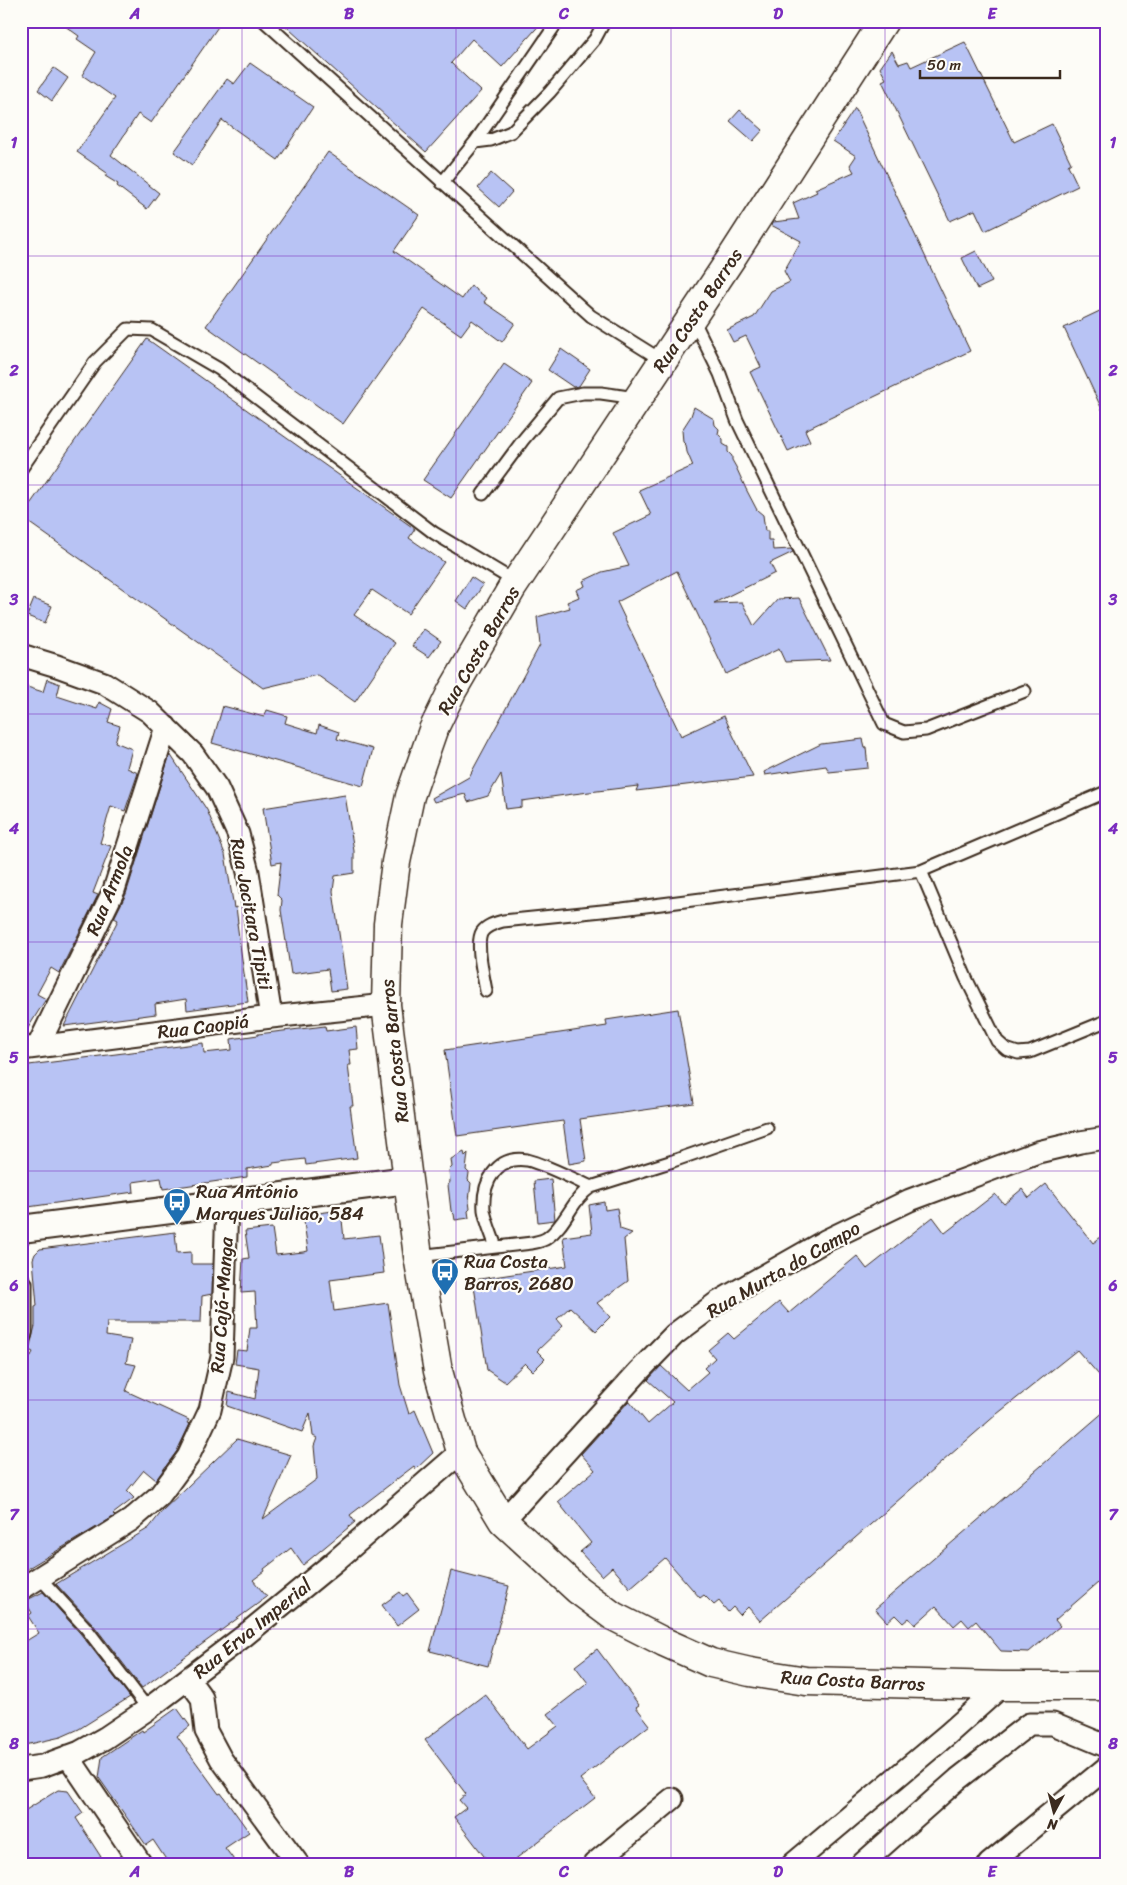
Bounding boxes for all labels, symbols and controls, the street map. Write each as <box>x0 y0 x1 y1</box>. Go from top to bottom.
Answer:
text: A <box>129 0 140 28</box>
text: B <box>344 0 355 28</box>
text: C <box>558 0 570 28</box>
text: D <box>773 0 783 28</box>
text: E <box>988 0 998 28</box>
scale bar <box>920 48 1060 80</box>
text: 50 m <box>927 52 962 78</box>
text: 1 <box>11 128 18 157</box>
text: 1 <box>1110 128 1117 157</box>
street label: Rua Costa Barros <box>643 241 752 379</box>
text: 2 <box>8 356 19 385</box>
text: 2 <box>1107 356 1118 385</box>
street label: Rua Costa Barros <box>428 579 529 721</box>
text: 3 <box>9 585 19 614</box>
text: 3 <box>1108 585 1118 614</box>
text: 4 <box>8 814 19 843</box>
text: 4 <box>1107 814 1118 843</box>
street label: Rua Jacitara Tipiti <box>221 835 283 994</box>
street label: Rua Armola <box>76 839 143 941</box>
street label: Rua Costa Barros <box>371 977 418 1124</box>
street label: Rua Caopiá <box>155 1004 251 1048</box>
text: 5 <box>9 1043 19 1072</box>
text: 5 <box>1108 1043 1118 1072</box>
place label: Rua Antônio Marques Julião, 584 <box>196 1175 364 1230</box>
bus stop icon: Rua Antônio Marques Julião, 584 <box>162 1187 192 1226</box>
street label: Rua Murta do Campo <box>700 1212 867 1327</box>
street label: Rua Cajá-Manga <box>200 1235 243 1374</box>
place label: Rua Costa Barros, 2680 <box>464 1245 574 1300</box>
bus stop icon: Rua Costa Barros, 2680 <box>430 1257 460 1296</box>
text: 6 <box>8 1271 19 1300</box>
text: 6 <box>1107 1271 1118 1300</box>
text: 7 <box>9 1500 20 1529</box>
text: 7 <box>1108 1500 1119 1529</box>
street label: Rua Erva Imperial <box>185 1569 320 1687</box>
street label: Rua Costa Barros <box>780 1660 926 1701</box>
text: 8 <box>8 1729 19 1758</box>
text: 8 <box>1107 1729 1118 1758</box>
north arrow <box>1030 1788 1080 1838</box>
text: N <box>1046 1811 1060 1838</box>
text: A <box>129 1857 140 1885</box>
text: B <box>344 1857 355 1885</box>
text: C <box>558 1857 570 1885</box>
text: D <box>773 1857 783 1885</box>
text: E <box>988 1857 998 1885</box>

